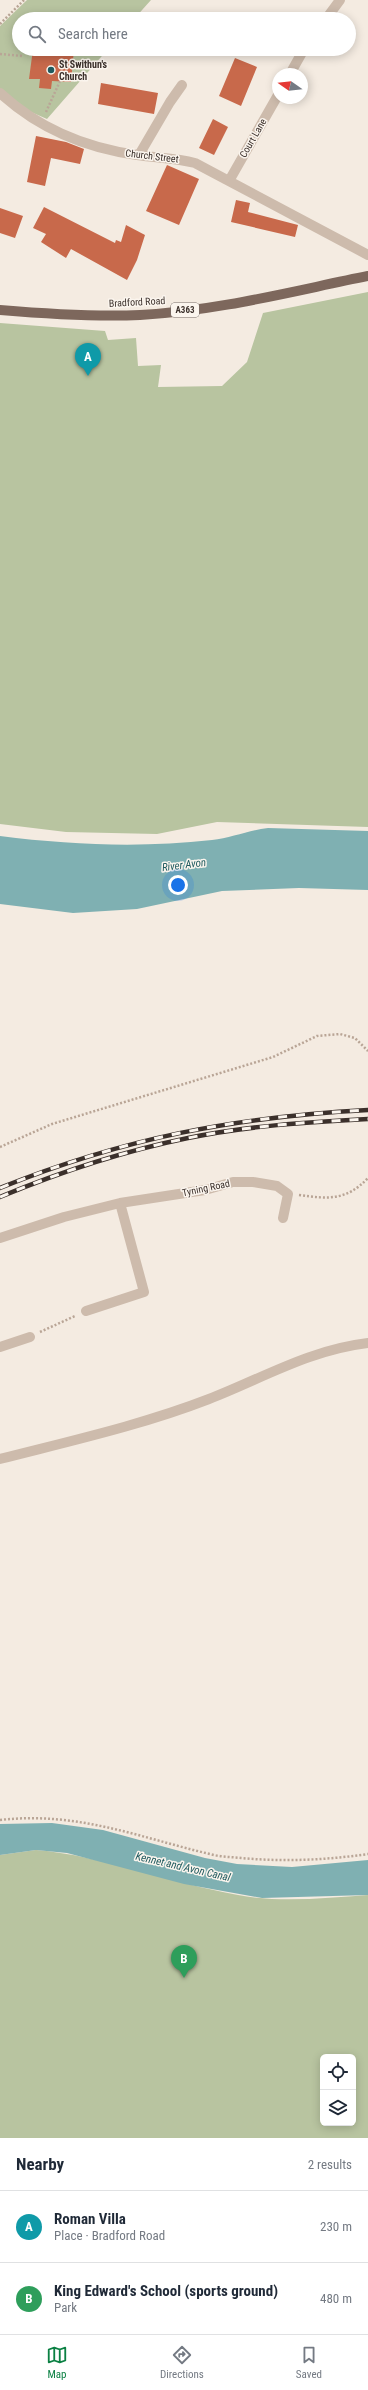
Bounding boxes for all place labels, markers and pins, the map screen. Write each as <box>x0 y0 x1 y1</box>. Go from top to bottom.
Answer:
place label: St Swithun's Church <box>59 59 108 82</box>
marker: St Swithun's Church <box>46 65 56 75</box>
pin: A <box>75 343 101 376</box>
pin: B <box>171 1945 197 1978</box>

